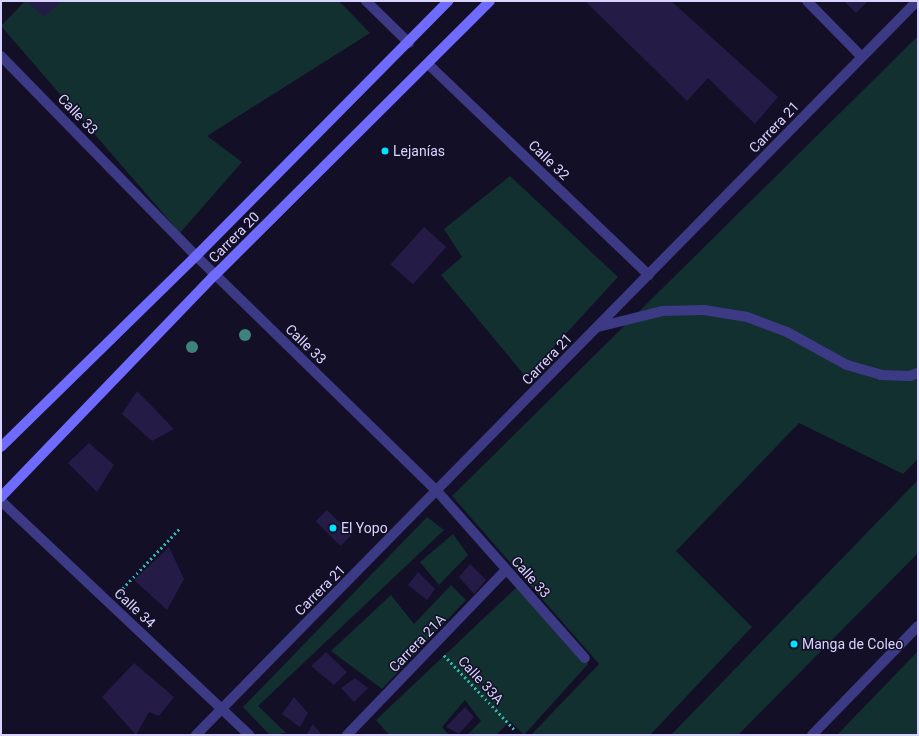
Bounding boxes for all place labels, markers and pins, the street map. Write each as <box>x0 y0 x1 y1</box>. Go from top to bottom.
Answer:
place label: Lejanías <box>393 143 445 159</box>
marker: Lejanías <box>380 146 390 156</box>
place label: El Yopo <box>341 520 388 536</box>
marker: El Yopo <box>328 523 338 533</box>
place label: Manga de Coleo <box>802 636 903 652</box>
marker: Manga de Coleo <box>789 639 799 649</box>

